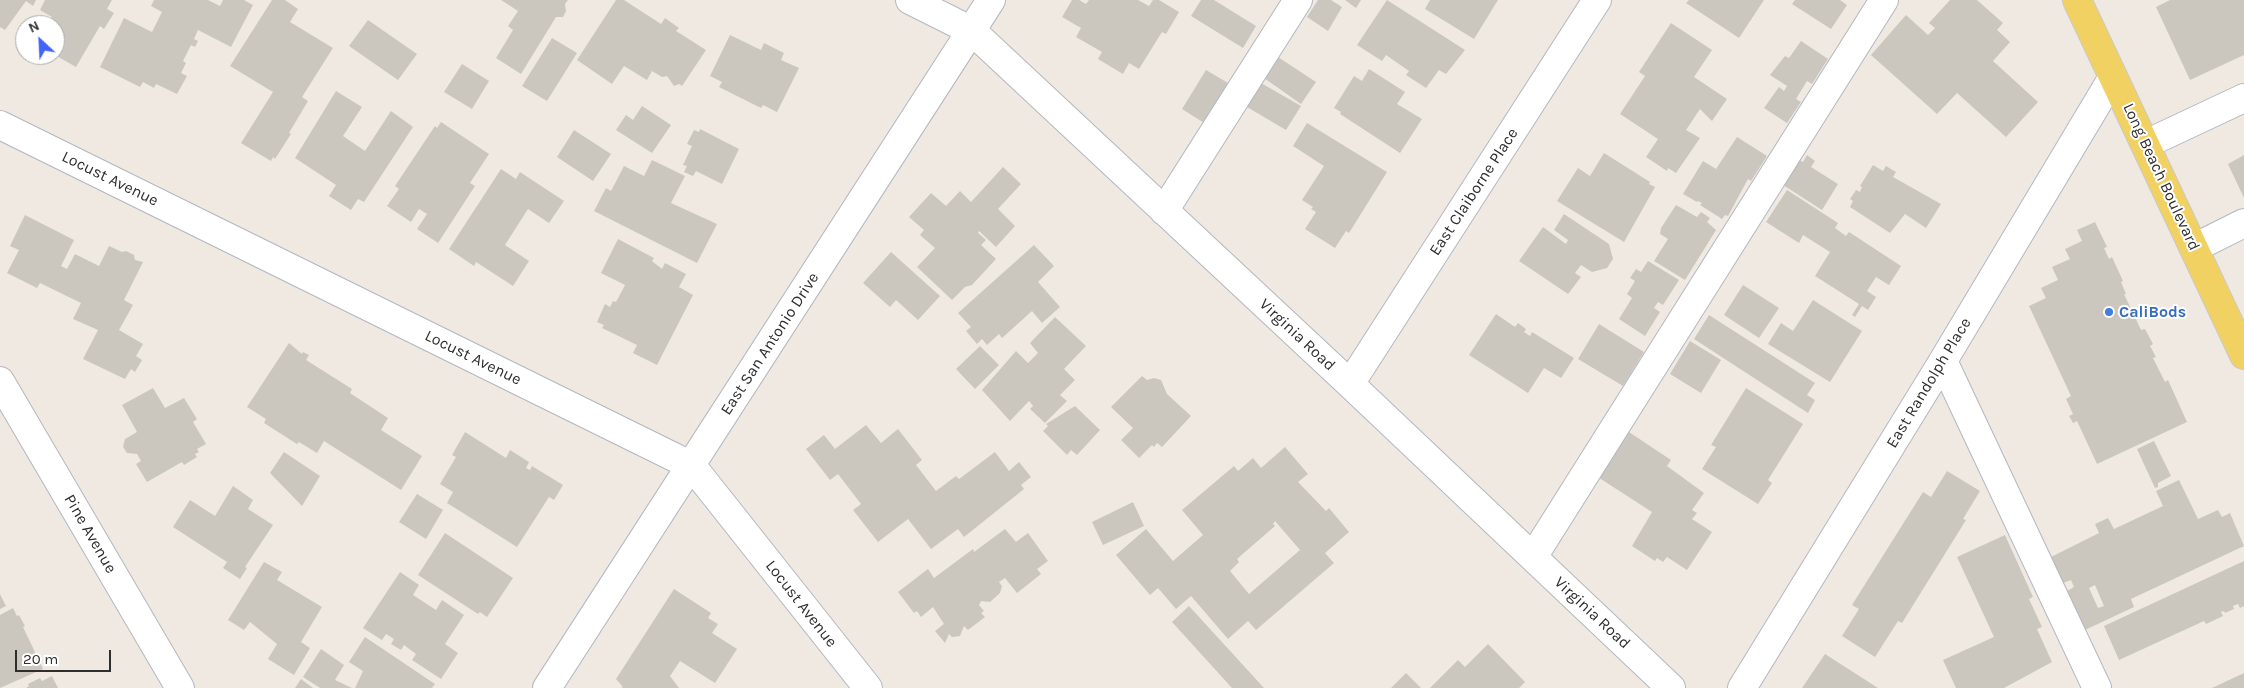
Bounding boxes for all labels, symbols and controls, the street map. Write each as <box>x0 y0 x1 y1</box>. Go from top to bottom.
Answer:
north arrow <box>15 15 65 65</box>
text: N <box>26 17 42 37</box>
street label: Long Beach Boulevard <box>2118 100 2204 254</box>
street label: East Claiborne Place <box>1426 125 1522 259</box>
street label: Locust Avenue <box>59 147 161 211</box>
street label: East San Antonio Drive <box>717 269 823 419</box>
street label: Virginia Road <box>1255 295 1339 375</box>
place label: CaliBods <box>2119 302 2186 322</box>
marker: CaliBods <box>2103 306 2115 318</box>
street label: East Randolph Place <box>1883 314 1975 452</box>
street label: Locust Avenue <box>422 326 524 390</box>
street label: Pine Avenue <box>60 491 120 577</box>
street label: Locust Avenue <box>761 557 841 651</box>
street label: Virginia Road <box>1550 573 1634 653</box>
scale bar <box>18 640 114 672</box>
text: 20 m <box>23 650 58 668</box>

